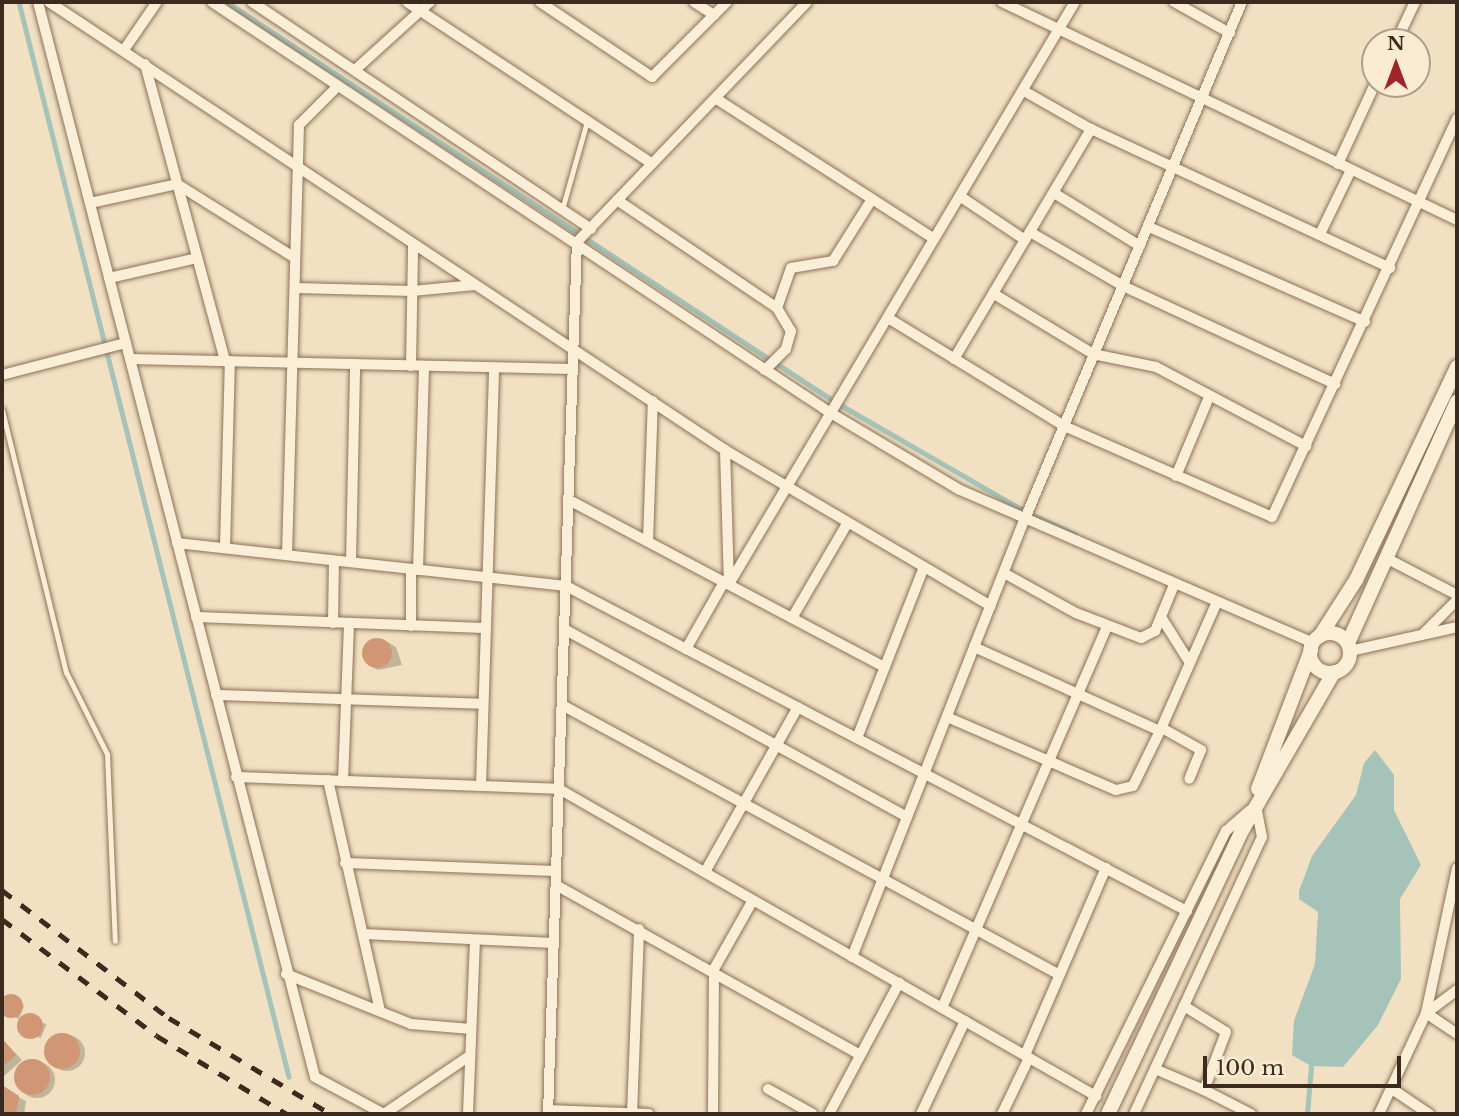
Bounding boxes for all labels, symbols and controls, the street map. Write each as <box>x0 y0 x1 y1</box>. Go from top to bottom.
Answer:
north arrow <box>1361 28 1431 98</box>
text: N <box>1387 32 1405 55</box>
scale bar <box>1207 1042 1405 1086</box>
text: 100 m <box>1216 1055 1284 1081</box>

